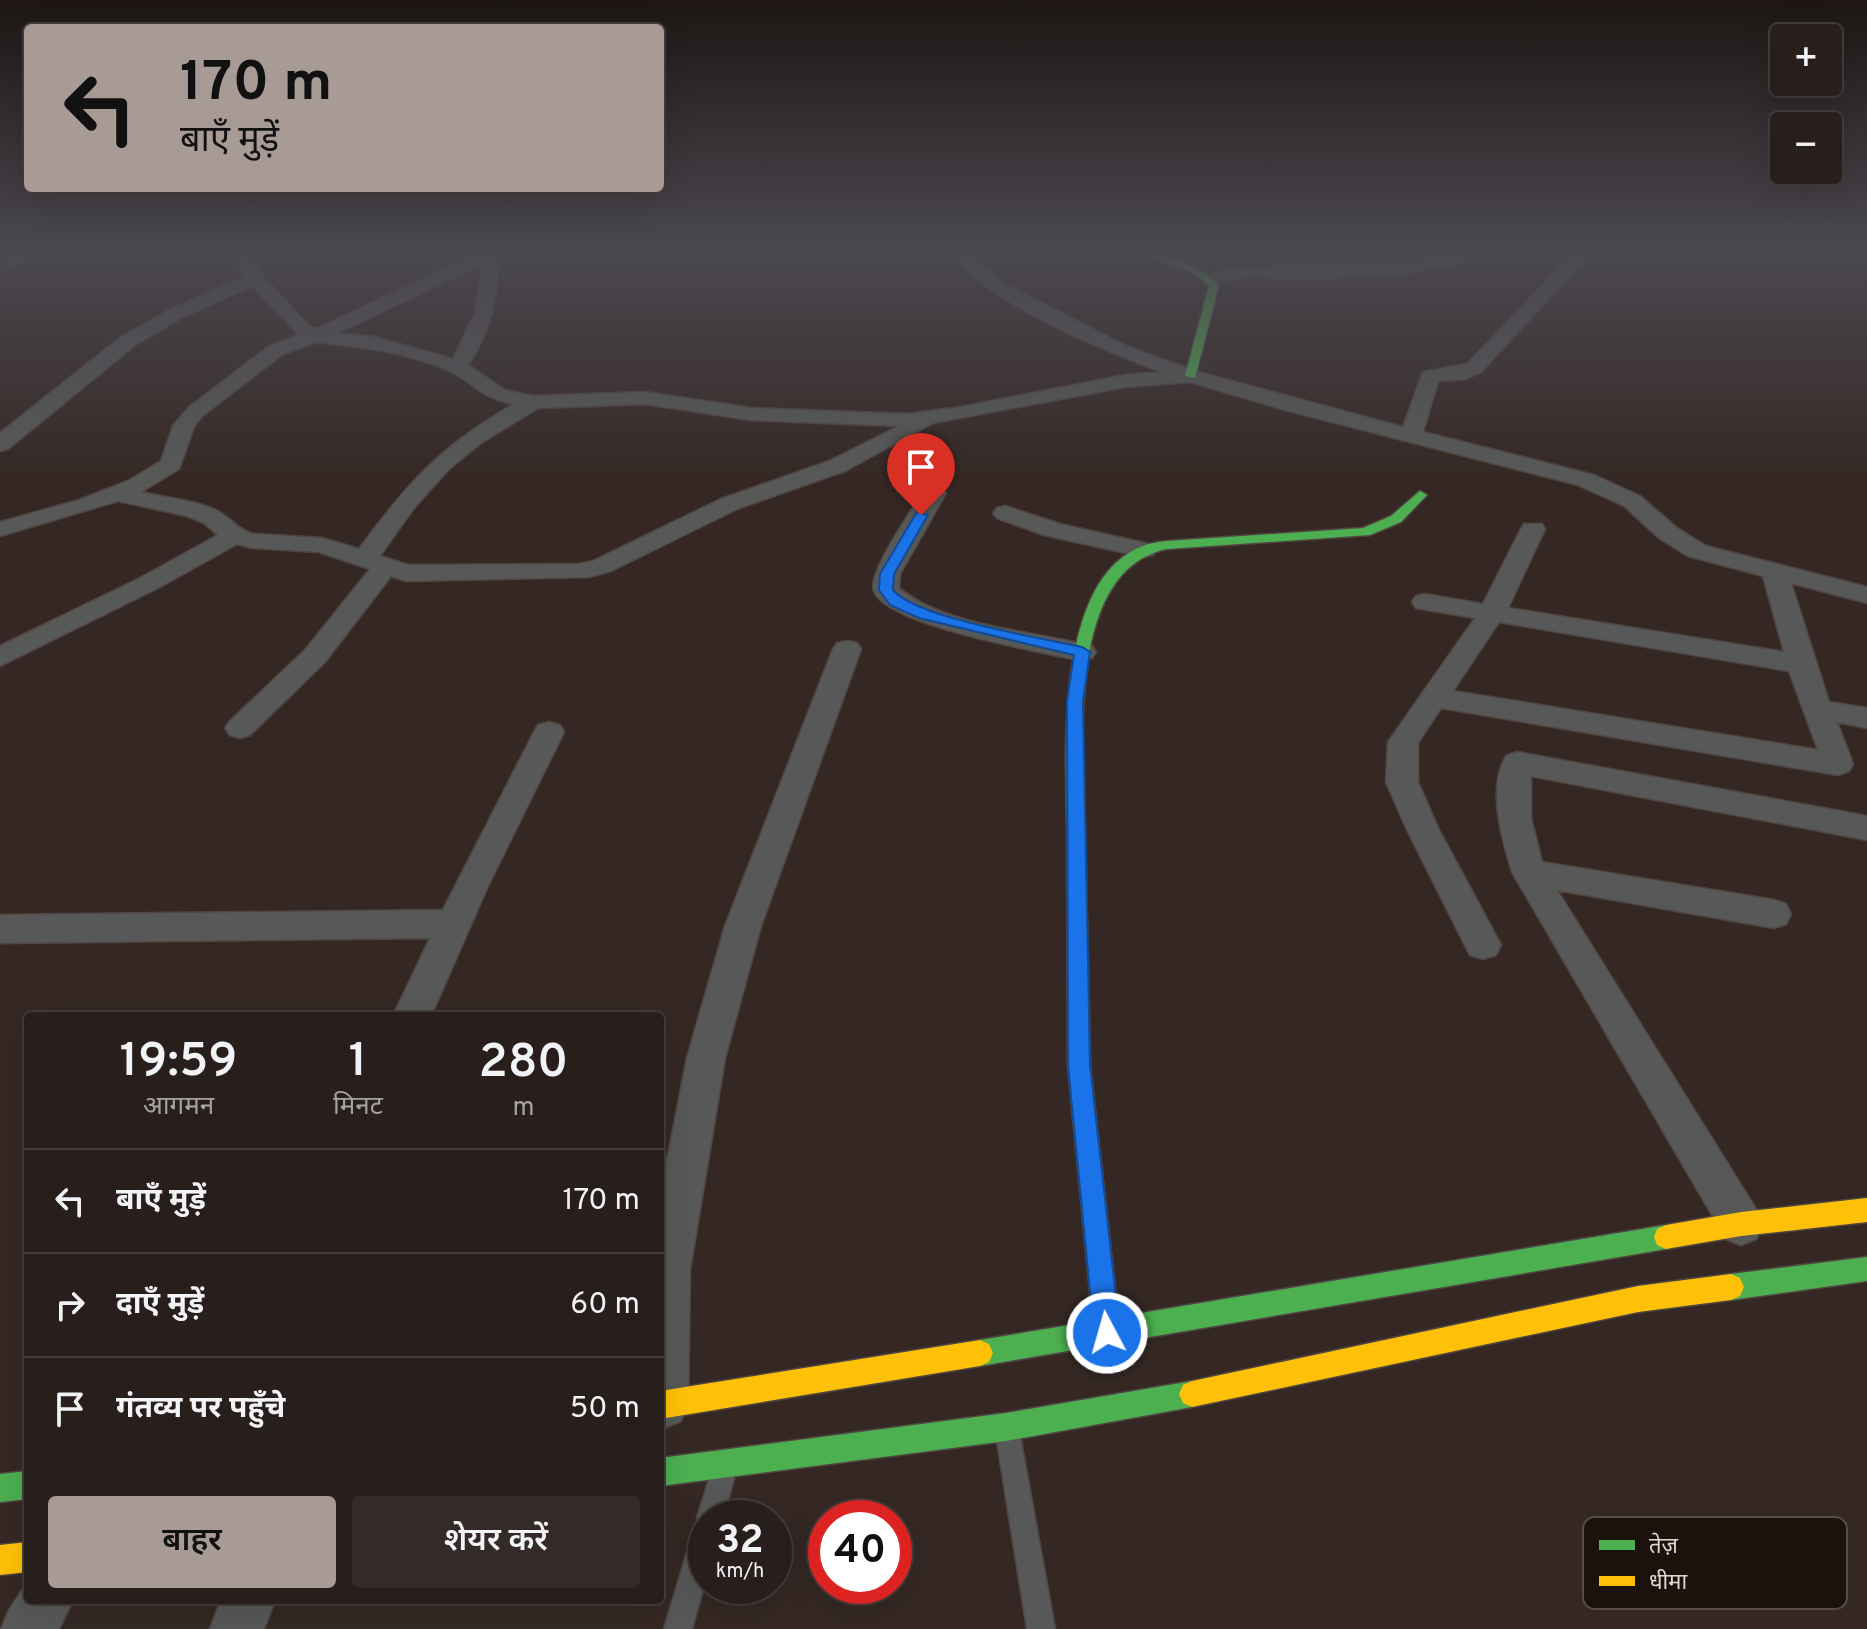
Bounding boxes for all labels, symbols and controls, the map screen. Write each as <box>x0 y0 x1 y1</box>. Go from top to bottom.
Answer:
map controls <box>1770 24 1842 184</box>
button: + <box>1770 24 1842 96</box>
text: 170 m <box>180 50 332 120</box>
icon: left <box>48 56 152 160</box>
button: − <box>1770 112 1842 184</box>
text: बाएँ मुड़ें <box>180 119 279 165</box>
pin <box>887 433 955 515</box>
icon: arrive <box>899 445 943 489</box>
text: 19:59 <box>120 1033 237 1093</box>
text: 1 <box>349 1033 367 1093</box>
text: 280 <box>478 1034 568 1094</box>
text: आगमन <box>143 1091 214 1124</box>
text: मिनट <box>333 1091 383 1124</box>
text: m <box>512 1092 534 1125</box>
icon: left <box>48 1179 92 1223</box>
text: बाएँ मुड़ें <box>116 1183 206 1220</box>
text: 170 m <box>562 1183 640 1220</box>
icon: right <box>48 1283 92 1327</box>
text: दाएँ मुड़ें <box>116 1287 204 1324</box>
text: 60 m <box>570 1287 640 1324</box>
position arrow <box>1065 1291 1149 1375</box>
icon: arrive <box>48 1387 92 1431</box>
text: गंतव्य पर पहुँचे <box>116 1391 285 1428</box>
text: 50 m <box>570 1391 640 1428</box>
button: बाहर <box>48 1496 336 1588</box>
button: शेयर करें <box>352 1496 640 1588</box>
speed limit sign: 40 <box>808 1500 912 1604</box>
text: 32 <box>716 1517 764 1567</box>
legend <box>1583 1517 1847 1609</box>
text: तेज़ <box>1649 1532 1679 1561</box>
text: km/h <box>716 1559 764 1585</box>
text: धीमा <box>1649 1569 1687 1597</box>

